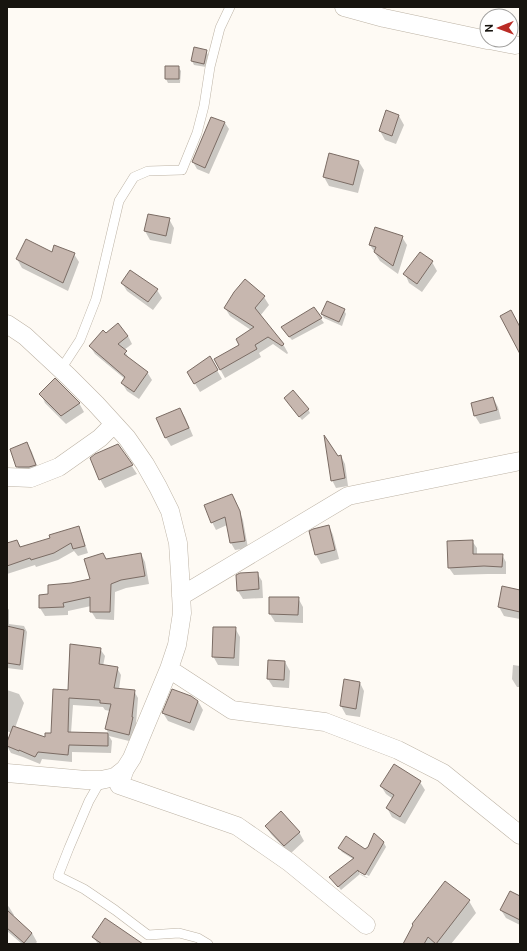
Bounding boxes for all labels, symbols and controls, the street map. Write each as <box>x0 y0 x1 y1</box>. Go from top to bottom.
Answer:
north arrow <box>479 8 519 48</box>
text: N <box>483 24 495 33</box>

